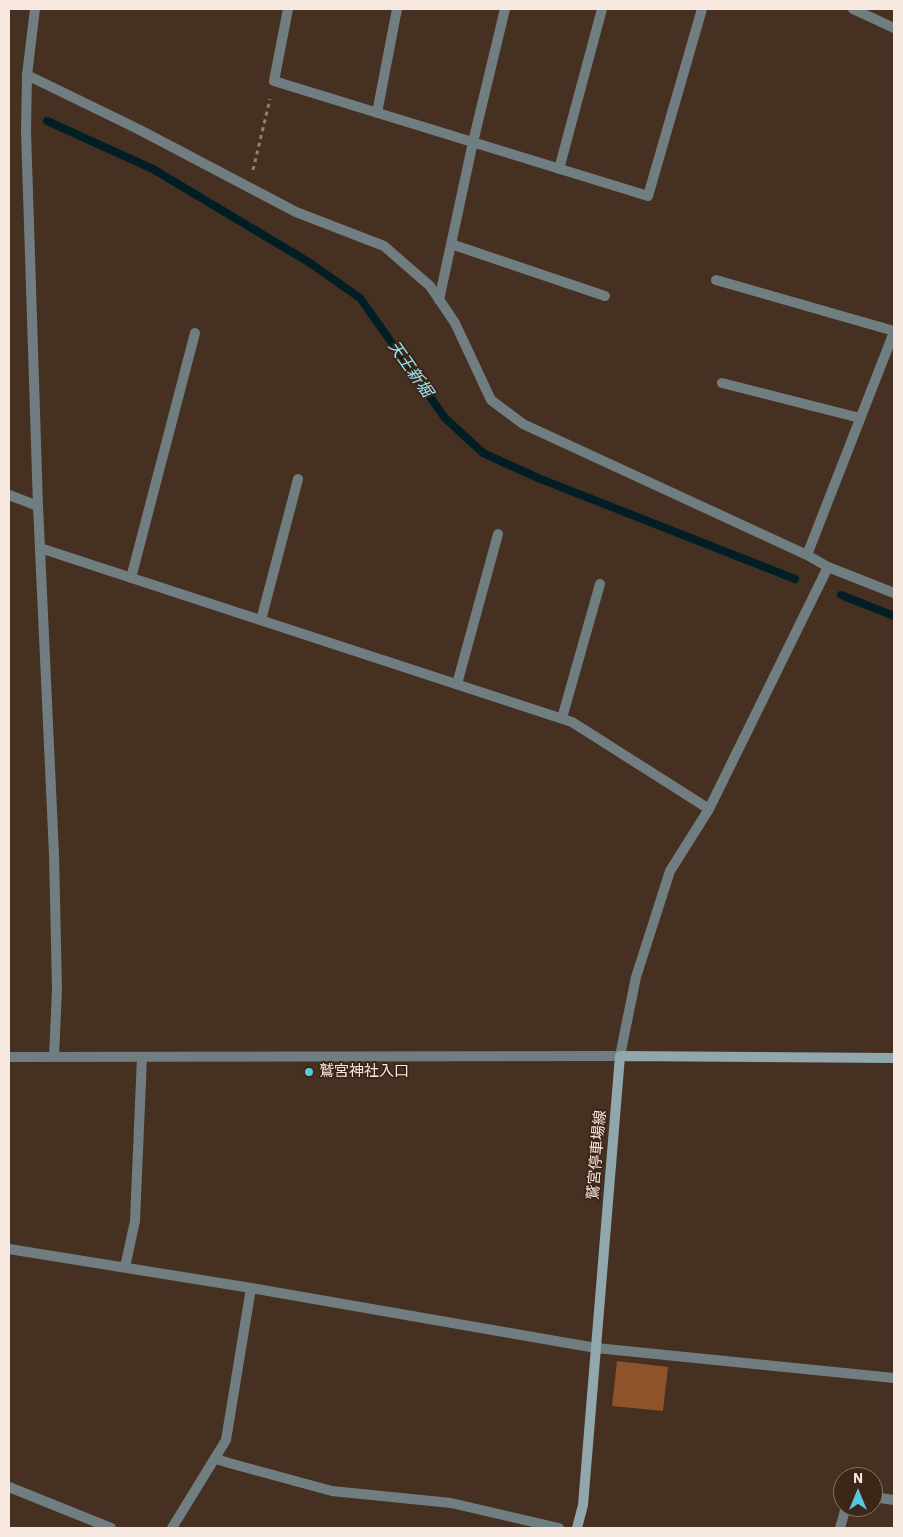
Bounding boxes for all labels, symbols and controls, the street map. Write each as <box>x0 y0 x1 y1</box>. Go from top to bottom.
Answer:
water label: 天王新堀 <box>384 337 436 401</box>
place label: 鷲宮神社入口 <box>319 1063 409 1081</box>
marker: 鷲宮神社入口 <box>303 1066 315 1078</box>
street label: 鷲宮停車場線 <box>584 1109 610 1201</box>
north arrow <box>833 1467 883 1517</box>
text: N <box>853 1469 863 1487</box>

